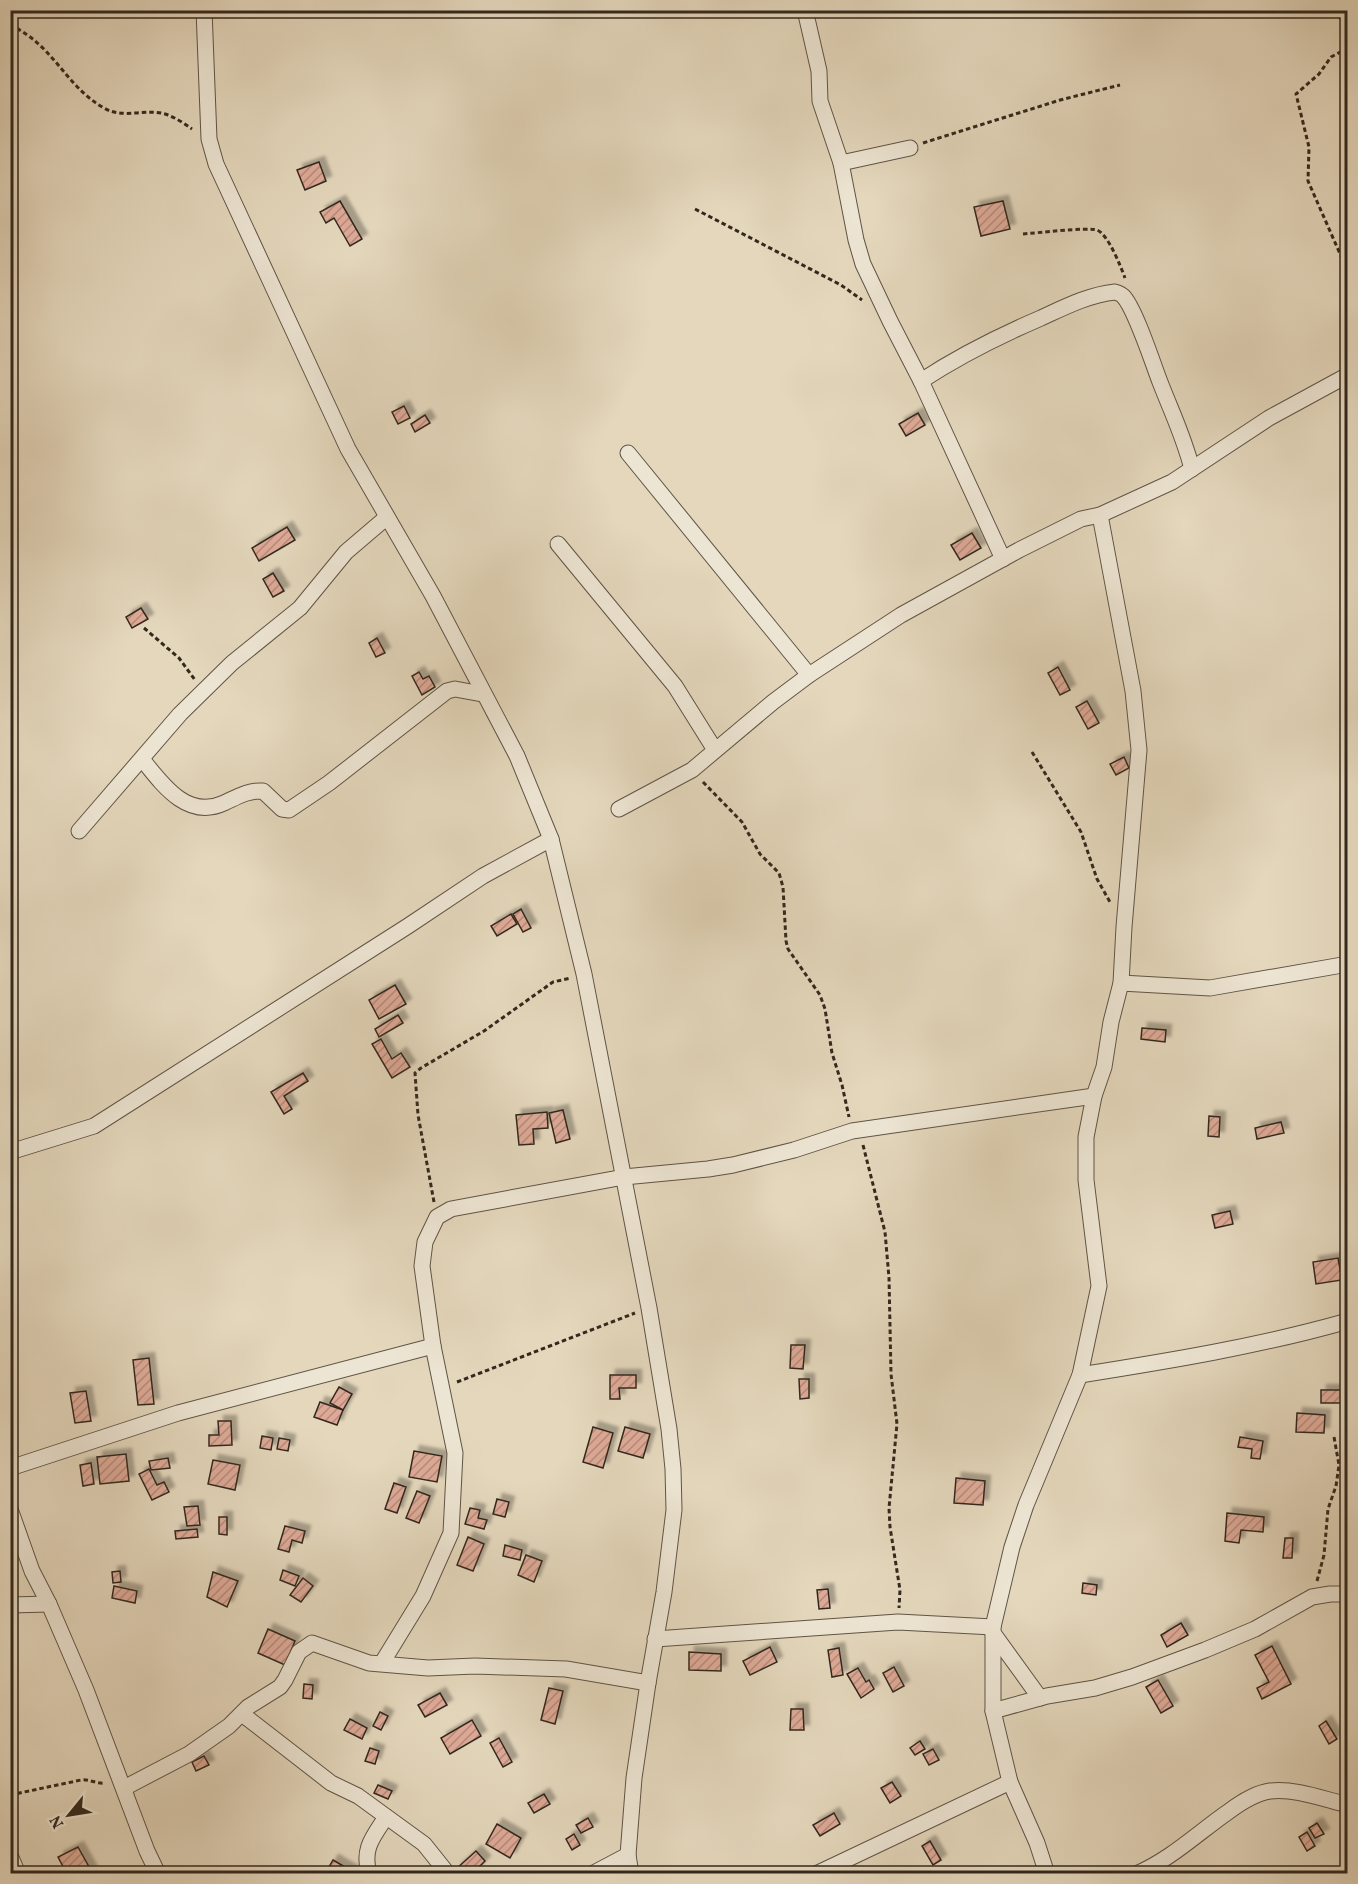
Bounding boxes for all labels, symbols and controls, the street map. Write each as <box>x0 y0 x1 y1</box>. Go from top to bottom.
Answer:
north arrow <box>39 1785 99 1845</box>
text: N <box>45 1811 70 1832</box>

